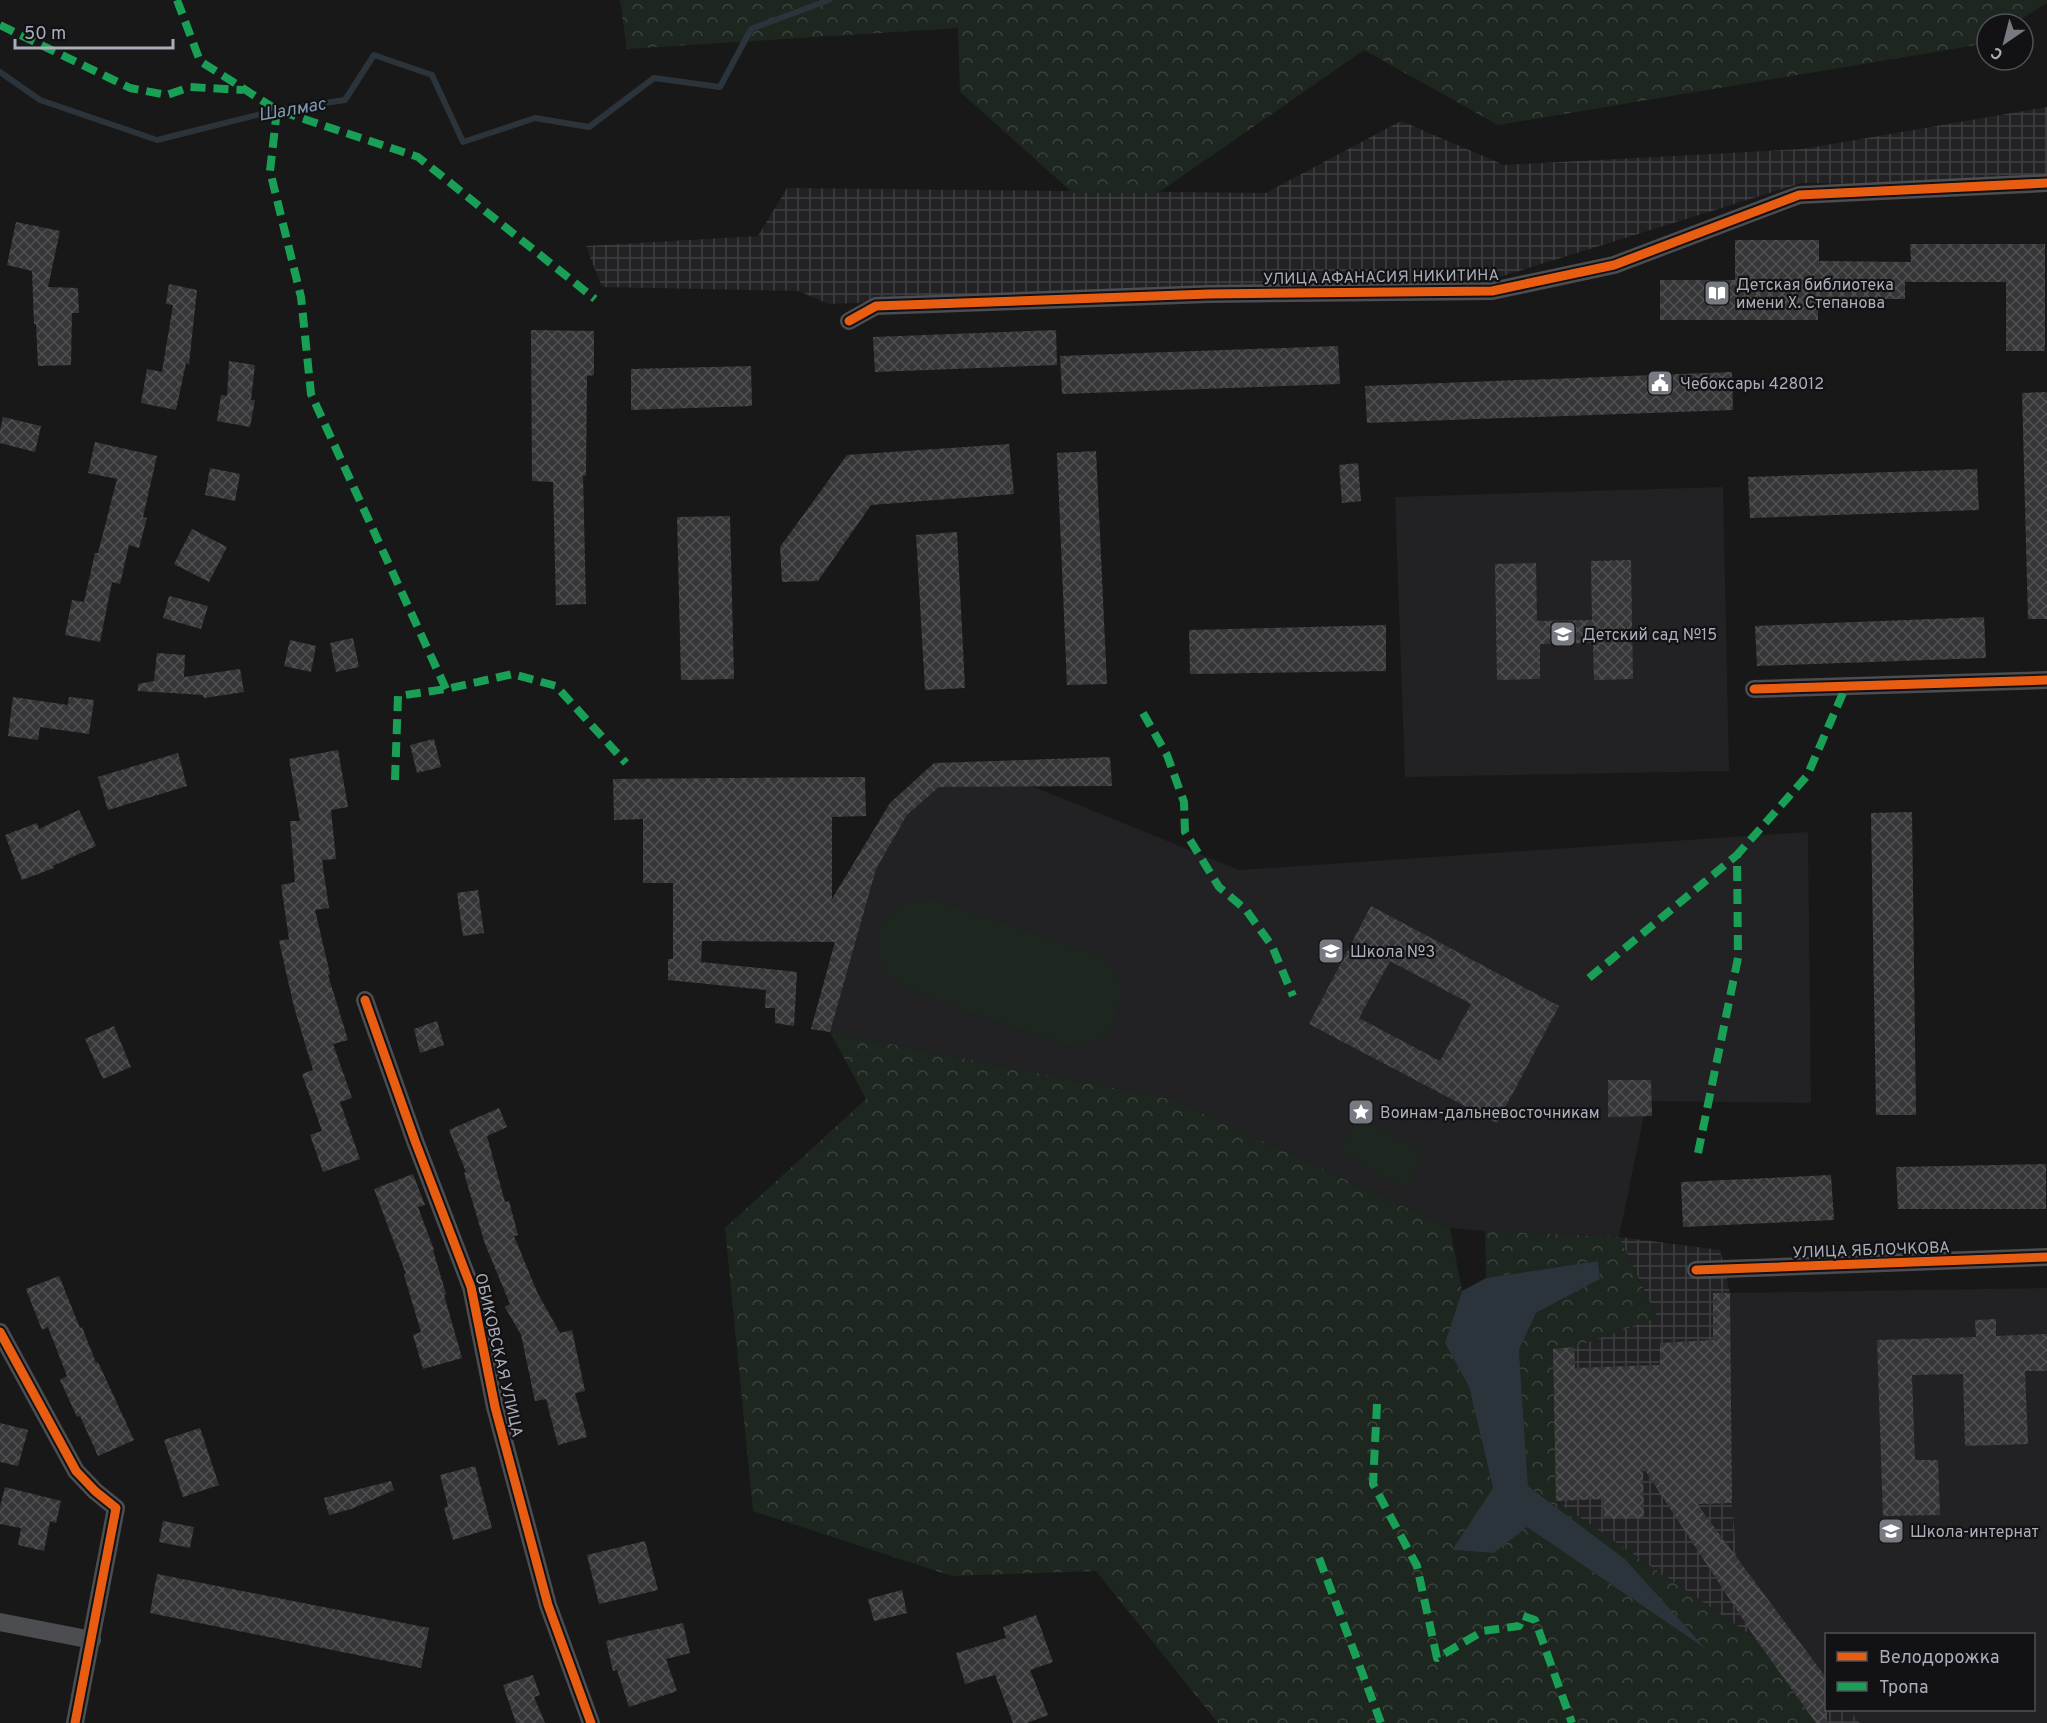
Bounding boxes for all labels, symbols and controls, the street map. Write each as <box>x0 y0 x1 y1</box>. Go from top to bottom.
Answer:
scale bar <box>15 12 172 50</box>
north arrow <box>1975 12 2035 72</box>
text: 50 m <box>24 23 66 46</box>
text: С <box>1988 42 2007 64</box>
water label: Шалмас <box>257 93 328 128</box>
street label: УЛИЦА АФАНАСИЯ НИКИТИНА <box>1263 266 1499 290</box>
place label: Детская библиотека имени Х. Степанова <box>1736 276 1894 314</box>
library icon: Детская библиотека имени Х. Степанова <box>1702 278 1732 308</box>
public building icon: Чебоксары 428012 <box>1645 368 1675 398</box>
place label: Чебоксары 428012 <box>1680 375 1824 395</box>
school or university icon: Детский сад №15 <box>1548 619 1578 649</box>
place label: Детский сад №15 <box>1582 626 1717 646</box>
school or university icon: Школа №3 <box>1316 936 1346 966</box>
place label: Школа №3 <box>1350 943 1435 963</box>
place icon: Воинам-дальневосточникам <box>1346 1097 1376 1127</box>
place label: Воинам-дальневосточникам <box>1380 1104 1600 1124</box>
street label: УЛИЦА ЯБЛОЧКОВА <box>1792 1238 1950 1264</box>
street label: ОБИКОВСКАЯ УЛИЦА <box>469 1271 527 1440</box>
school or university icon: Школа-интернат <box>1876 1516 1906 1546</box>
place label: Школа-интернат <box>1910 1523 2039 1543</box>
legend <box>1825 1633 2035 1711</box>
text: Велодорожка <box>1879 1647 1999 1670</box>
text: Тропа <box>1879 1677 1928 1700</box>

